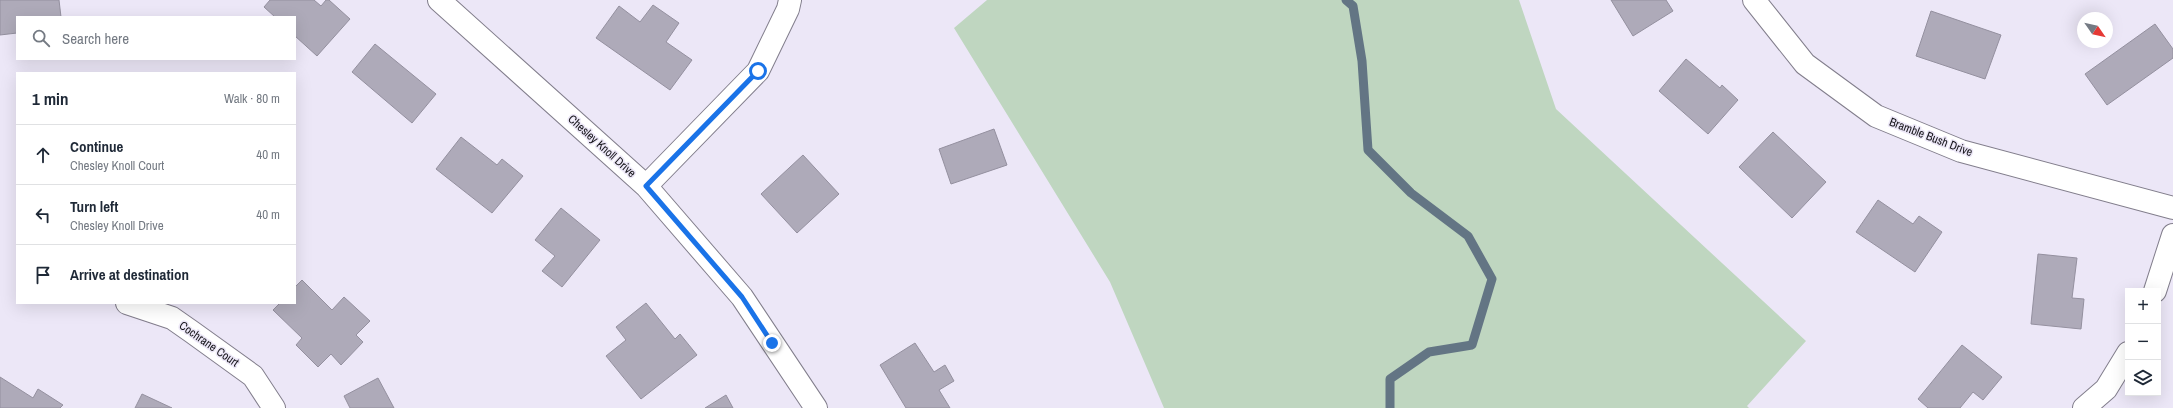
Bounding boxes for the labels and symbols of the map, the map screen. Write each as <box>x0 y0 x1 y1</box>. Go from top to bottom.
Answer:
north arrow <box>2077 12 2113 48</box>
route start <box>749 62 767 80</box>
street label: Chesley Knoll Drive <box>565 111 639 181</box>
street label: Bramble Bush Drive <box>1887 114 1975 160</box>
street label: Cochrane Court <box>176 318 242 371</box>
route end <box>763 334 781 352</box>

